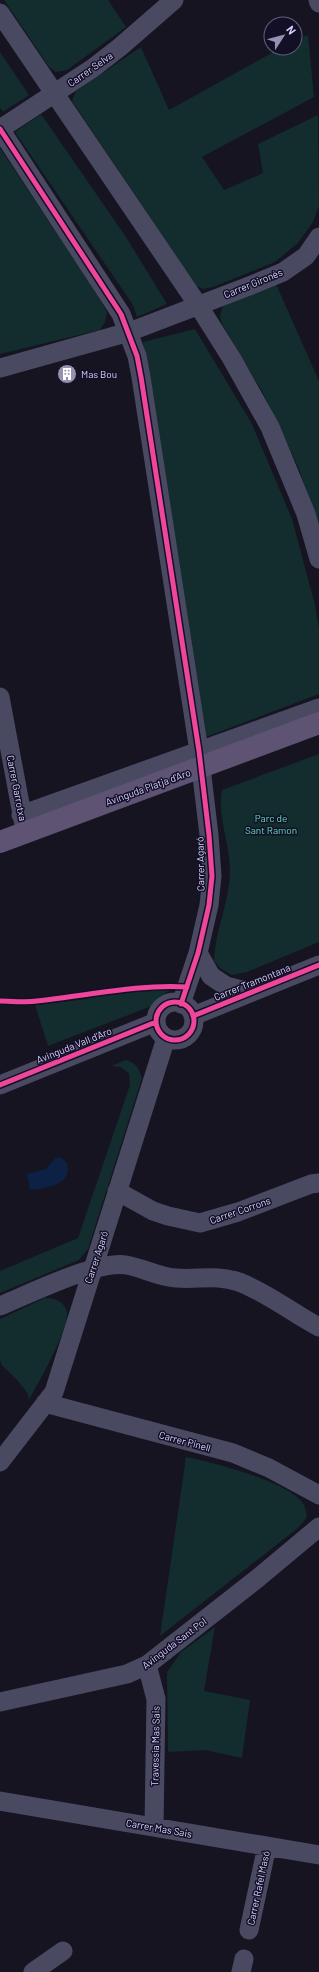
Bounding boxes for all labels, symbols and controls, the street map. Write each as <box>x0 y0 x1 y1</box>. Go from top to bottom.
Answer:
north arrow <box>263 16 303 56</box>
text: N <box>284 23 299 37</box>
street label: Carrer Selva <box>65 49 115 89</box>
street label: Carrer Gironès <box>222 266 284 300</box>
building icon: Mas Bou <box>56 363 78 385</box>
place label: Mas Bou <box>81 368 117 380</box>
street label: Carrer Garrotxa <box>5 754 29 822</box>
street label: Avinguda Platja d'Aro <box>104 766 192 808</box>
park label: Parc de Sant Ramon <box>245 812 297 836</box>
street label: Carrer Agaró <box>194 837 206 891</box>
street label: Carrer Tramontana <box>212 961 292 1003</box>
street label: Avinguda Vall d'Aro <box>35 1024 113 1066</box>
street label: Carrer Corrons <box>208 1194 272 1226</box>
street label: Carrer Agaró <box>82 1229 110 1285</box>
street label: Carrer Pinell <box>158 1428 212 1454</box>
street label: Avinguda Sant Pol <box>140 1615 208 1671</box>
street label: Travessia Mas Sais <box>148 1706 162 1786</box>
street label: Carrer Mas Sais <box>125 1816 193 1840</box>
street label: Carrer Rafel Masó <box>244 1850 272 1926</box>

